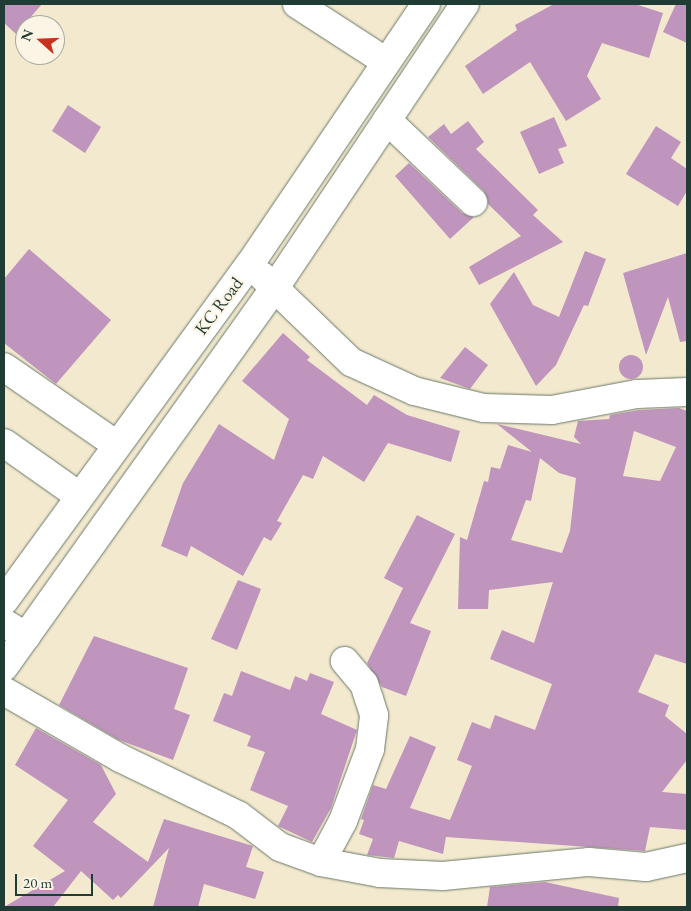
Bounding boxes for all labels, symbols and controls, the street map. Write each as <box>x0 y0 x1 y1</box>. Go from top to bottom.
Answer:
north arrow <box>15 15 65 65</box>
text: N <box>16 27 37 44</box>
street label: KC Road <box>190 273 248 339</box>
scale bar <box>18 864 95 896</box>
text: 20 m <box>23 873 52 892</box>

